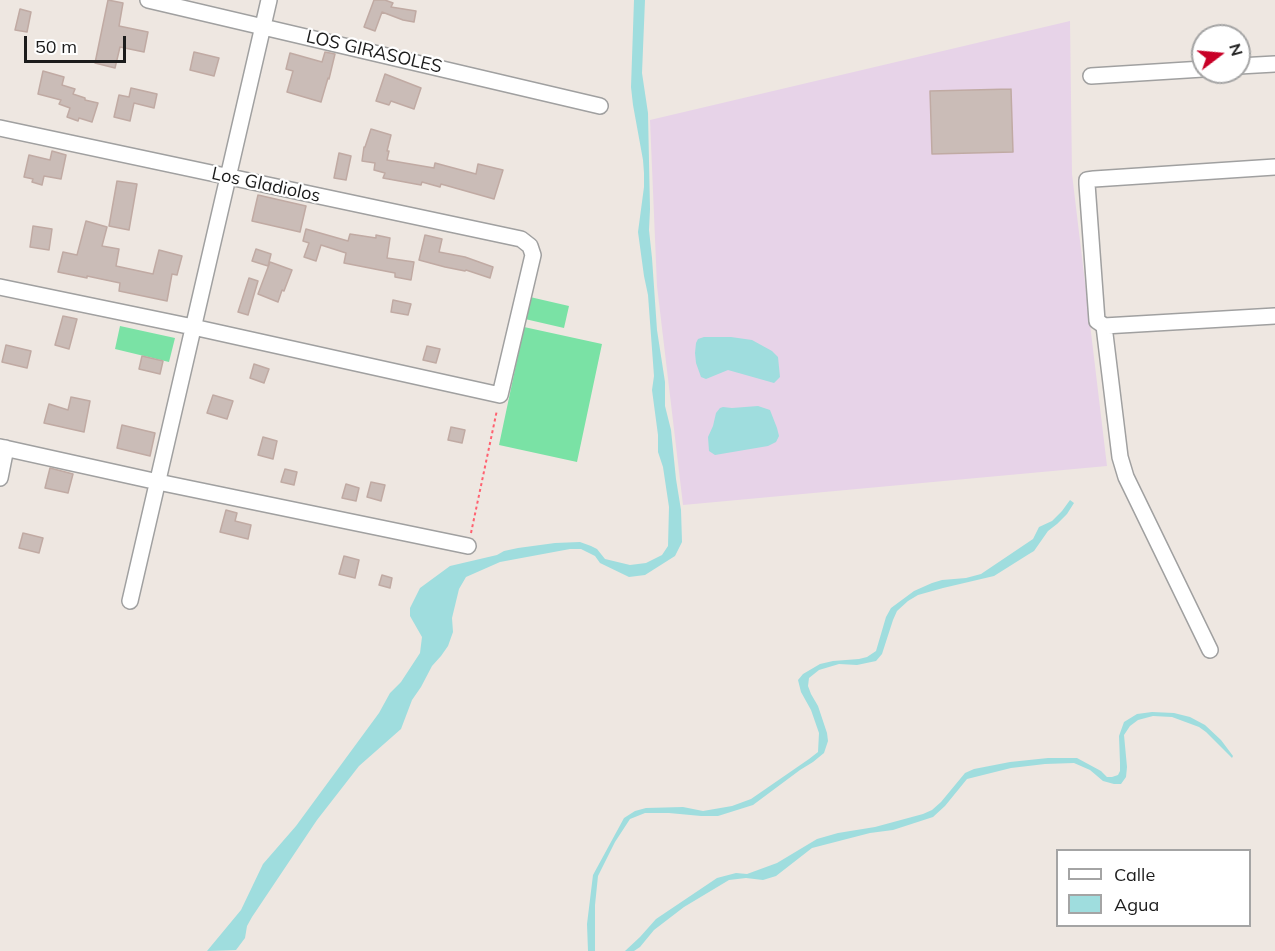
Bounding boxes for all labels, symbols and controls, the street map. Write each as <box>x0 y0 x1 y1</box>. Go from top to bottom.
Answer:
scale bar <box>27 24 129 62</box>
north arrow <box>1191 24 1251 84</box>
street label: LOS GIRASOLES <box>304 26 444 78</box>
text: 50 m <box>35 35 77 58</box>
text: N <box>1225 41 1248 58</box>
street label: Los Gladiolos <box>210 163 322 207</box>
legend <box>1056 849 1251 927</box>
text: Calle <box>1114 863 1155 886</box>
text: Agua <box>1114 893 1159 916</box>

